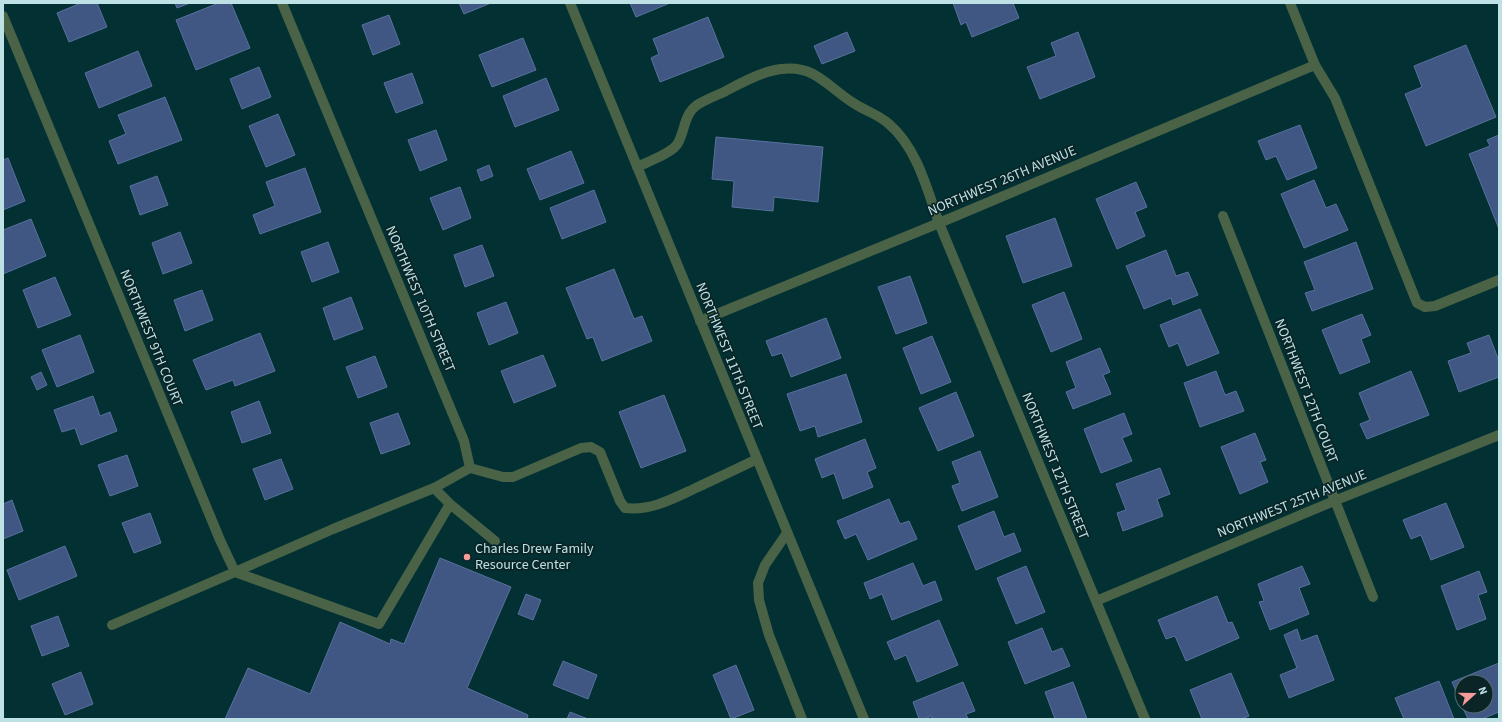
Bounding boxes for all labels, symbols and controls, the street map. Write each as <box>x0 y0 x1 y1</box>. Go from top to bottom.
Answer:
street label: NORTHWEST 26TH AVENUE <box>925 141 1079 221</box>
street label: NORTHWEST 10TH STREET <box>380 223 460 376</box>
street label: NORTHWEST 9TH COURT <box>114 266 188 410</box>
street label: NORTHWEST 11TH STREET <box>690 280 768 433</box>
street label: NORTHWEST 12TH COURT <box>1269 316 1343 467</box>
street label: NORTHWEST 12TH STREET <box>1016 390 1094 543</box>
street label: NORTHWEST 25TH AVENUE <box>1214 465 1370 543</box>
place label: Charles Drew Family Resource Center <box>475 539 594 575</box>
marker: Charles Drew Family Resource Center <box>462 552 472 562</box>
north arrow <box>1454 674 1494 714</box>
text: N <box>1475 684 1491 697</box>

